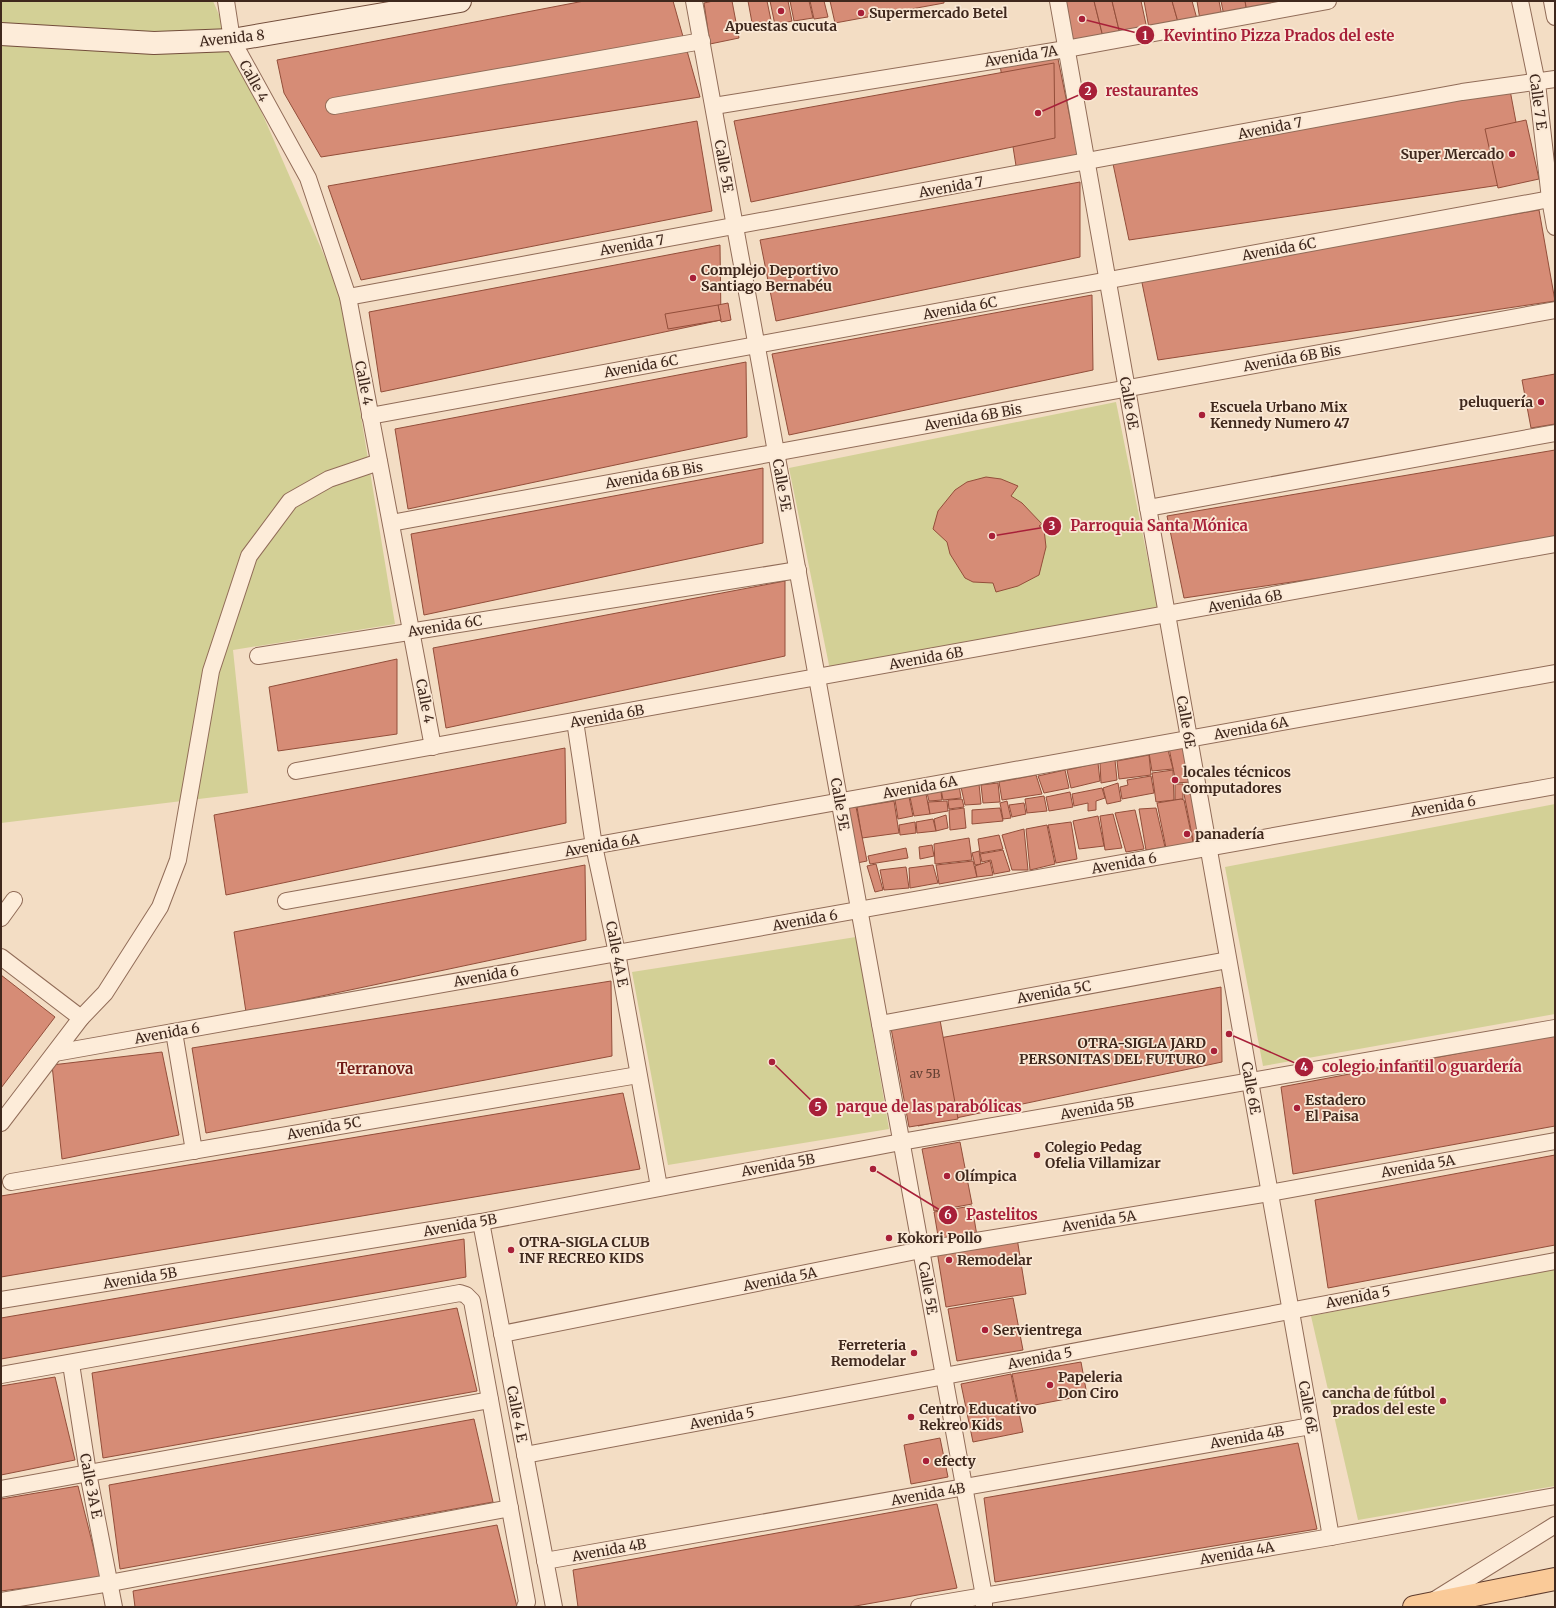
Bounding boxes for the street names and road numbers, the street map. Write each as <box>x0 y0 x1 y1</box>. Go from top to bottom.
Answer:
street label: Avenida 8 <box>197 26 266 50</box>
street label: Avenida 7A <box>982 41 1059 71</box>
street label: Calle 4 <box>235 57 273 105</box>
street label: Calle 7 E <box>1525 73 1551 131</box>
street label: Avenida 7 <box>1235 113 1304 143</box>
street label: Calle 5E <box>711 138 737 194</box>
street label: Avenida 7 <box>916 172 985 202</box>
street label: Avenida 7 <box>597 230 666 260</box>
street label: Avenida 6C <box>1239 234 1318 265</box>
street label: Avenida 6C <box>920 293 999 324</box>
street label: Avenida 6B Bis <box>1241 341 1342 376</box>
street label: Avenida 6C <box>601 351 680 382</box>
street label: Calle 4 <box>351 359 377 407</box>
street label: Calle 6E <box>1116 375 1143 431</box>
street label: Avenida 6B Bis <box>922 400 1023 435</box>
street label: Calle 5E <box>769 457 795 513</box>
street label: Avenida 6B Bis <box>603 458 704 493</box>
street label: Avenida 6B <box>1206 586 1283 617</box>
street label: Avenida 6C <box>405 611 484 641</box>
street label: Avenida 6B <box>887 643 964 674</box>
street label: Calle 4 <box>412 677 438 725</box>
street label: Calle 6E <box>1173 694 1200 750</box>
street label: Avenida 6B <box>568 701 645 732</box>
street label: Avenida 6A <box>1211 713 1290 744</box>
street label: Avenida 6A <box>880 772 959 803</box>
street label: Calle 5E <box>827 776 853 832</box>
street label: Avenida 6 <box>1408 791 1477 821</box>
street label: Avenida 6A <box>562 830 641 861</box>
street label: Avenida 6 <box>1089 848 1158 878</box>
street label: Avenida 6 <box>770 905 839 935</box>
street label: Calle 4A E <box>602 920 632 989</box>
street label: Avenida 6 <box>451 961 520 991</box>
street label: Avenida 5C <box>1015 977 1092 1008</box>
street label: Avenida 6 <box>132 1018 201 1048</box>
street label: Calle 6E <box>1238 1060 1265 1116</box>
street label: Avenida 5B <box>1058 1093 1135 1124</box>
street label: Avenida 5C <box>285 1113 362 1144</box>
street label: Avenida 5B <box>739 1150 816 1181</box>
street label: Avenida 5A <box>1379 1151 1457 1182</box>
street label: Avenida 5A <box>1060 1206 1137 1236</box>
street label: Avenida 5B <box>421 1210 498 1241</box>
street label: Calle 5E <box>915 1260 941 1316</box>
street label: Avenida 5B <box>101 1263 178 1293</box>
street label: Avenida 5A <box>741 1263 819 1295</box>
street label: Avenida 5 <box>1323 1282 1392 1312</box>
street label: Avenida 5 <box>1005 1343 1074 1373</box>
street label: Calle 6E <box>1295 1379 1322 1435</box>
street label: Calle 4 E <box>503 1384 531 1444</box>
street label: Avenida 5 <box>687 1403 756 1433</box>
street label: Avenida 4B <box>1208 1422 1285 1453</box>
street label: Calle 3A E <box>76 1452 106 1520</box>
street label: Avenida 4B <box>889 1479 966 1510</box>
street label: Avenida 4B <box>570 1535 647 1566</box>
street label: Avenida 4A <box>1197 1538 1276 1569</box>

